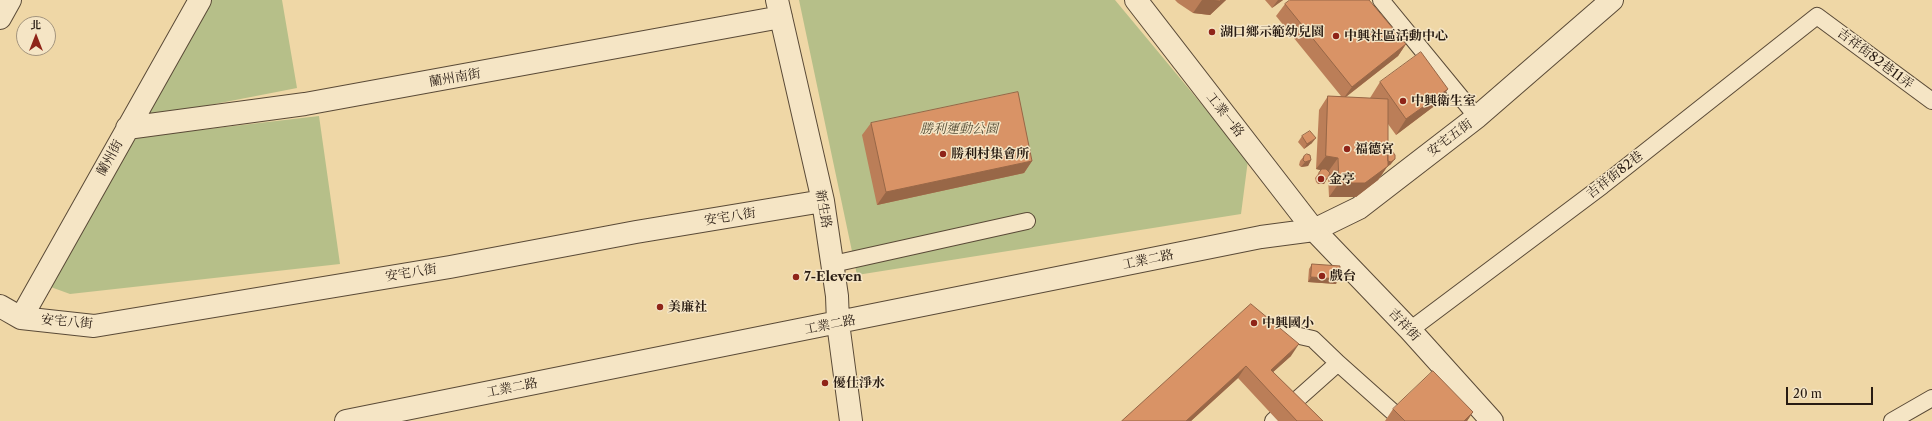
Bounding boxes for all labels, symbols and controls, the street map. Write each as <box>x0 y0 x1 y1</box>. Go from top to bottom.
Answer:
north arrow <box>16 16 56 56</box>
text: 北 <box>31 18 42 32</box>
place label: 湖口鄉示範幼兒園 <box>1220 24 1324 40</box>
street label: 吉祥街82巷11弄 <box>1834 25 1916 93</box>
marker: 湖口鄉示範幼兒園 <box>1207 27 1217 37</box>
place label: 中興社區活動中心 <box>1344 28 1448 44</box>
marker: 中興社區活動中心 <box>1331 31 1341 41</box>
street label: 蘭州南街 <box>428 66 482 90</box>
street label: 工業一路 <box>1203 90 1247 140</box>
place label: 中興衛生室 <box>1411 93 1476 109</box>
marker: 中興衛生室 <box>1398 96 1408 106</box>
street label: 安宅五街 <box>1425 116 1475 160</box>
park label: 勝利運動公園 <box>920 121 998 137</box>
street label: 蘭州街 <box>94 137 126 179</box>
place label: 福德宮 <box>1355 141 1394 157</box>
marker: 福德宮 <box>1342 144 1352 154</box>
place label: 勝利村集會所 <box>951 146 1029 162</box>
street label: 吉祥街82巷 <box>1584 148 1646 202</box>
marker: 勝利村集會所 <box>938 149 948 159</box>
place label: 金亭 <box>1329 171 1355 187</box>
marker: 金亭 <box>1316 174 1326 184</box>
street label: 新生路 <box>812 188 834 230</box>
street label: 安宅八街 <box>703 205 757 229</box>
street label: 工業二路 <box>1121 247 1175 273</box>
street label: 安宅八街 <box>384 261 438 285</box>
place label: 戲台 <box>1330 268 1356 284</box>
place label: 7-Eleven <box>804 269 862 285</box>
marker: 戲台 <box>1317 271 1327 281</box>
marker: 7-Eleven <box>791 272 801 282</box>
place label: 美廉社 <box>668 299 707 315</box>
marker: 美廉社 <box>655 302 665 312</box>
street label: 吉祥街 <box>1385 305 1423 345</box>
street label: 安宅八街 <box>40 312 94 332</box>
street label: 工業二路 <box>803 312 857 338</box>
place label: 中興國小 <box>1262 315 1314 331</box>
marker: 中興國小 <box>1249 318 1259 328</box>
street label: 工業二路 <box>485 375 539 401</box>
place label: 優仕淨水 <box>833 375 885 391</box>
marker: 優仕淨水 <box>820 378 830 388</box>
scale bar <box>1788 379 1875 405</box>
text: 20 m <box>1793 386 1822 401</box>

